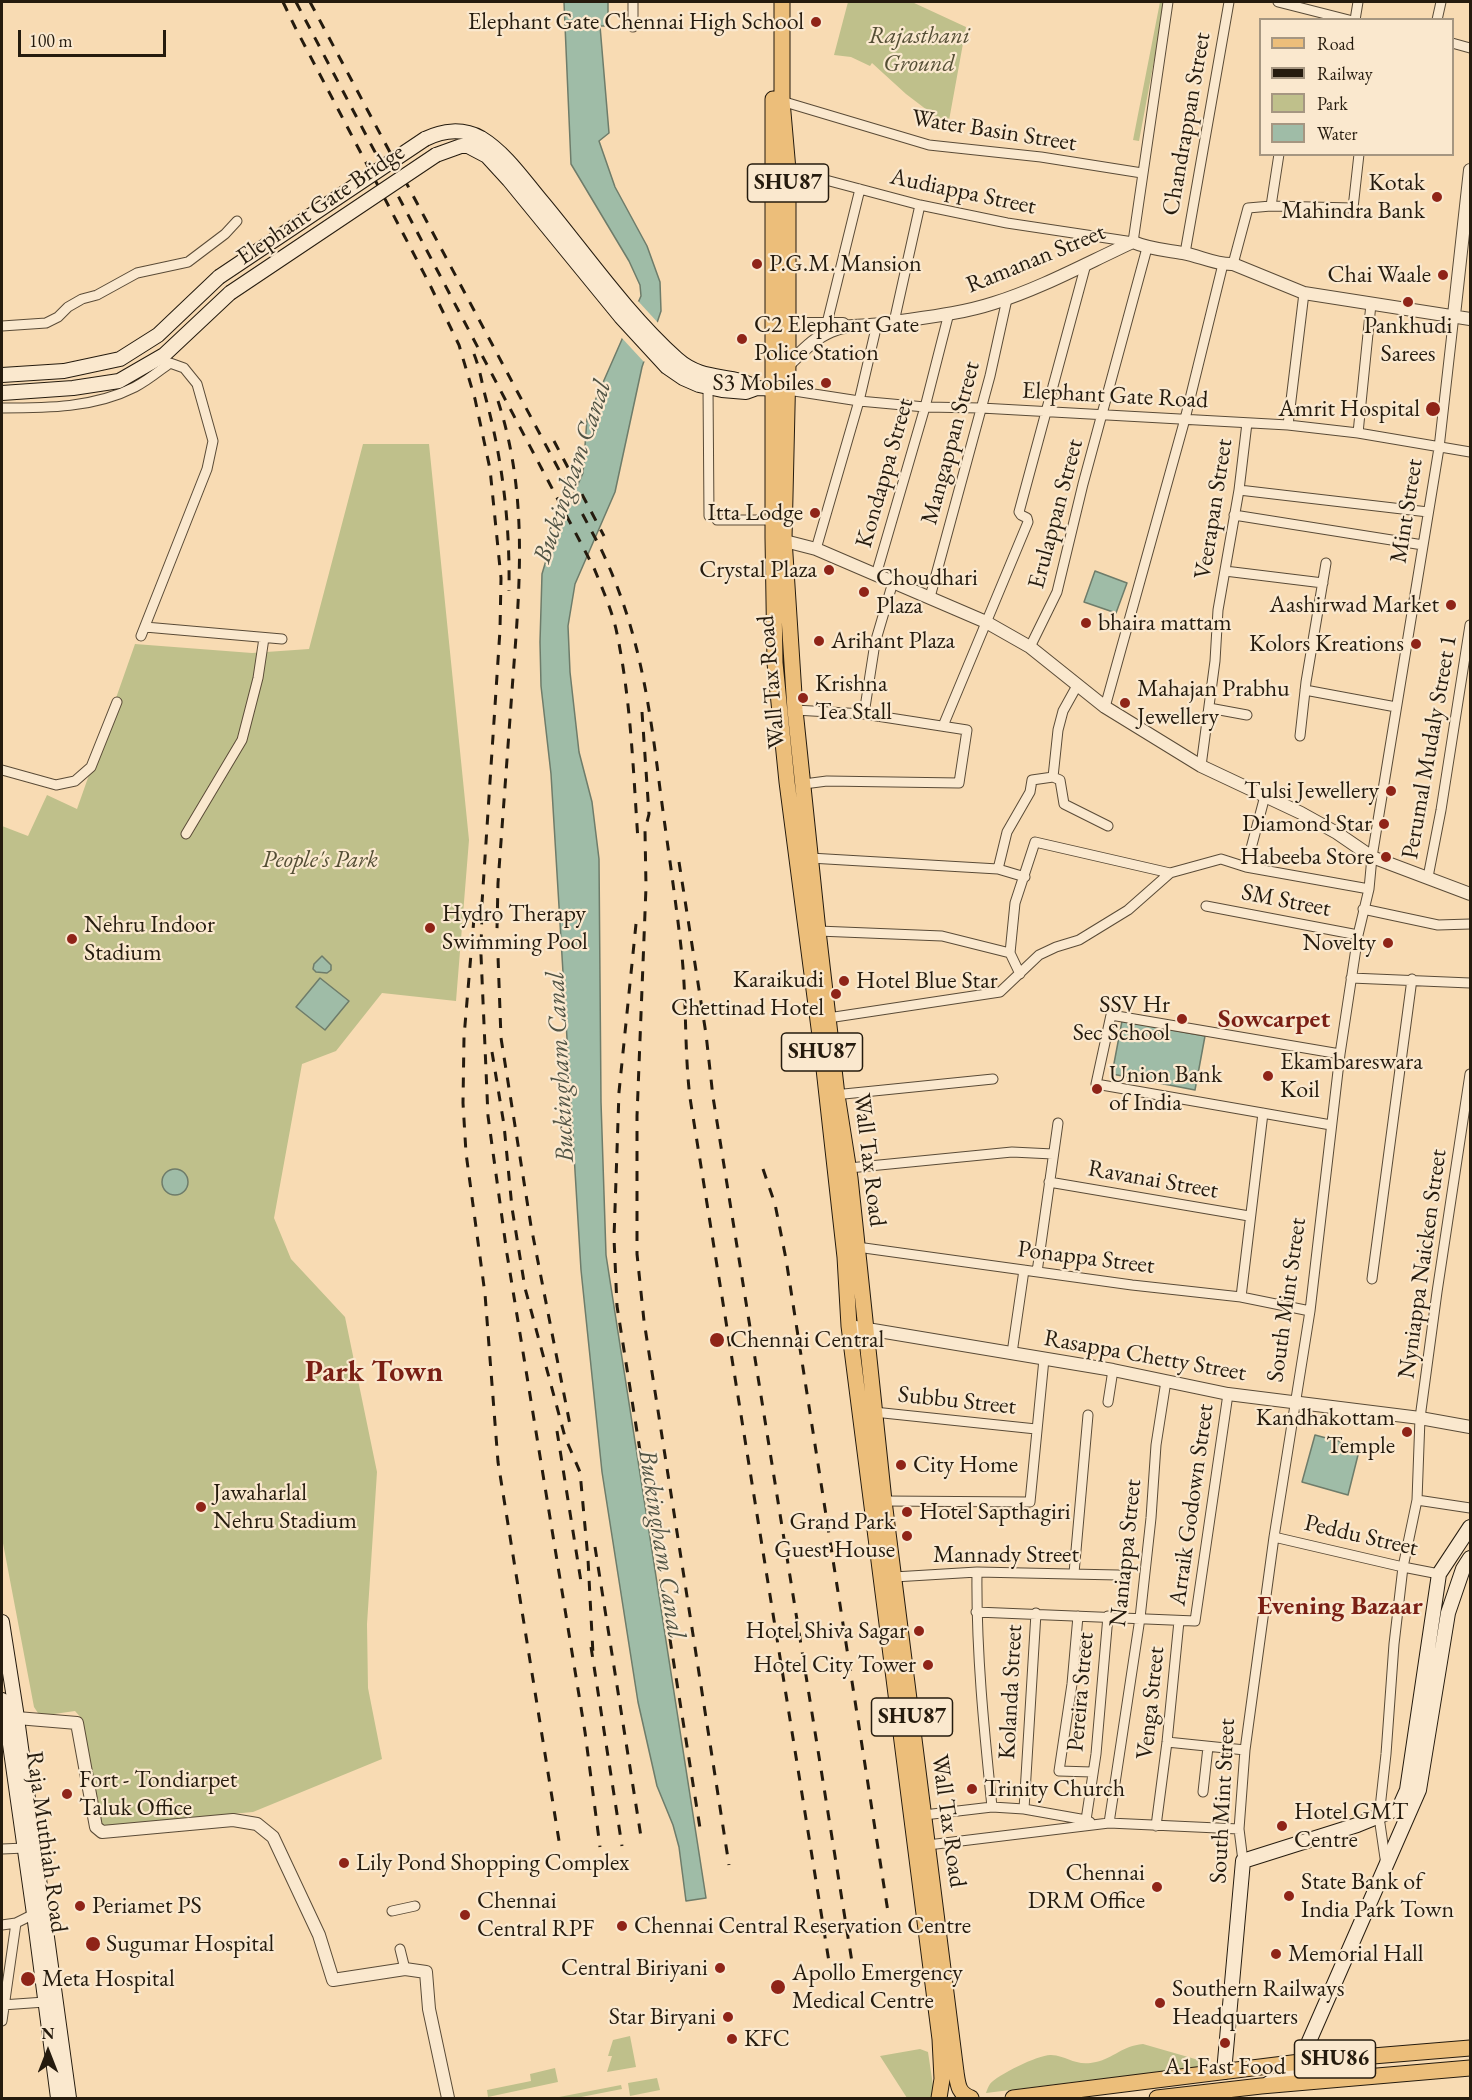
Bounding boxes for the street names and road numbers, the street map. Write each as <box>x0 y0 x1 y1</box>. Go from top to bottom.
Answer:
street label: Chandrappan Street <box>1157 30 1217 218</box>
street label: Water Basin Street <box>910 104 1078 158</box>
street label: Elephant Gate Bridge <box>232 138 410 272</box>
street label: Audiappa Street <box>887 162 1039 222</box>
road number: SHU87 <box>748 164 828 202</box>
street label: Ramanan Street <box>962 218 1110 300</box>
street label: Mangappan Street <box>915 358 987 528</box>
street label: Elephant Gate Road <box>1021 377 1209 415</box>
street label: Kondappa Street <box>850 395 920 551</box>
street label: Erulappan Street <box>1022 436 1090 592</box>
street label: Veerapan Street <box>1189 437 1239 581</box>
street label: Mint Street <box>1385 457 1429 565</box>
street label: Wall Tax Road <box>752 614 792 750</box>
street label: Perumal Mudaly Street 1 <box>1396 633 1464 861</box>
street label: SM Street <box>1239 878 1333 924</box>
road number: SHU87 <box>782 1033 862 1071</box>
street label: Wall Tax Road <box>847 1092 891 1228</box>
street label: Nyniappa Naicken Street <box>1393 1147 1453 1381</box>
street label: Ravanai Street <box>1086 1154 1220 1206</box>
street label: South Mint Street <box>1261 1216 1313 1384</box>
street label: Ponappa Street <box>1016 1235 1156 1281</box>
street label: Rasappa Chetty Street <box>1042 1324 1248 1388</box>
street label: Subbu Street <box>896 1380 1018 1422</box>
street label: Arraik Godown Street <box>1164 1402 1220 1608</box>
street label: Naniappa Street <box>1104 1478 1148 1628</box>
street label: Peddu Street <box>1301 1509 1421 1563</box>
street label: Mannady Street <box>933 1541 1079 1569</box>
street label: Kolanda Street <box>993 1624 1029 1760</box>
street label: Pereira Street <box>1061 1631 1101 1753</box>
street label: Venga Street <box>1131 1645 1171 1761</box>
road number: SHU87 <box>872 1698 952 1736</box>
street label: South Mint Street <box>1204 1718 1242 1884</box>
street label: Raja Muthiah Road <box>19 1749 73 1935</box>
street label: Wall Tax Road <box>924 1753 972 1889</box>
road number: SHU86 <box>1294 2040 1376 2078</box>

